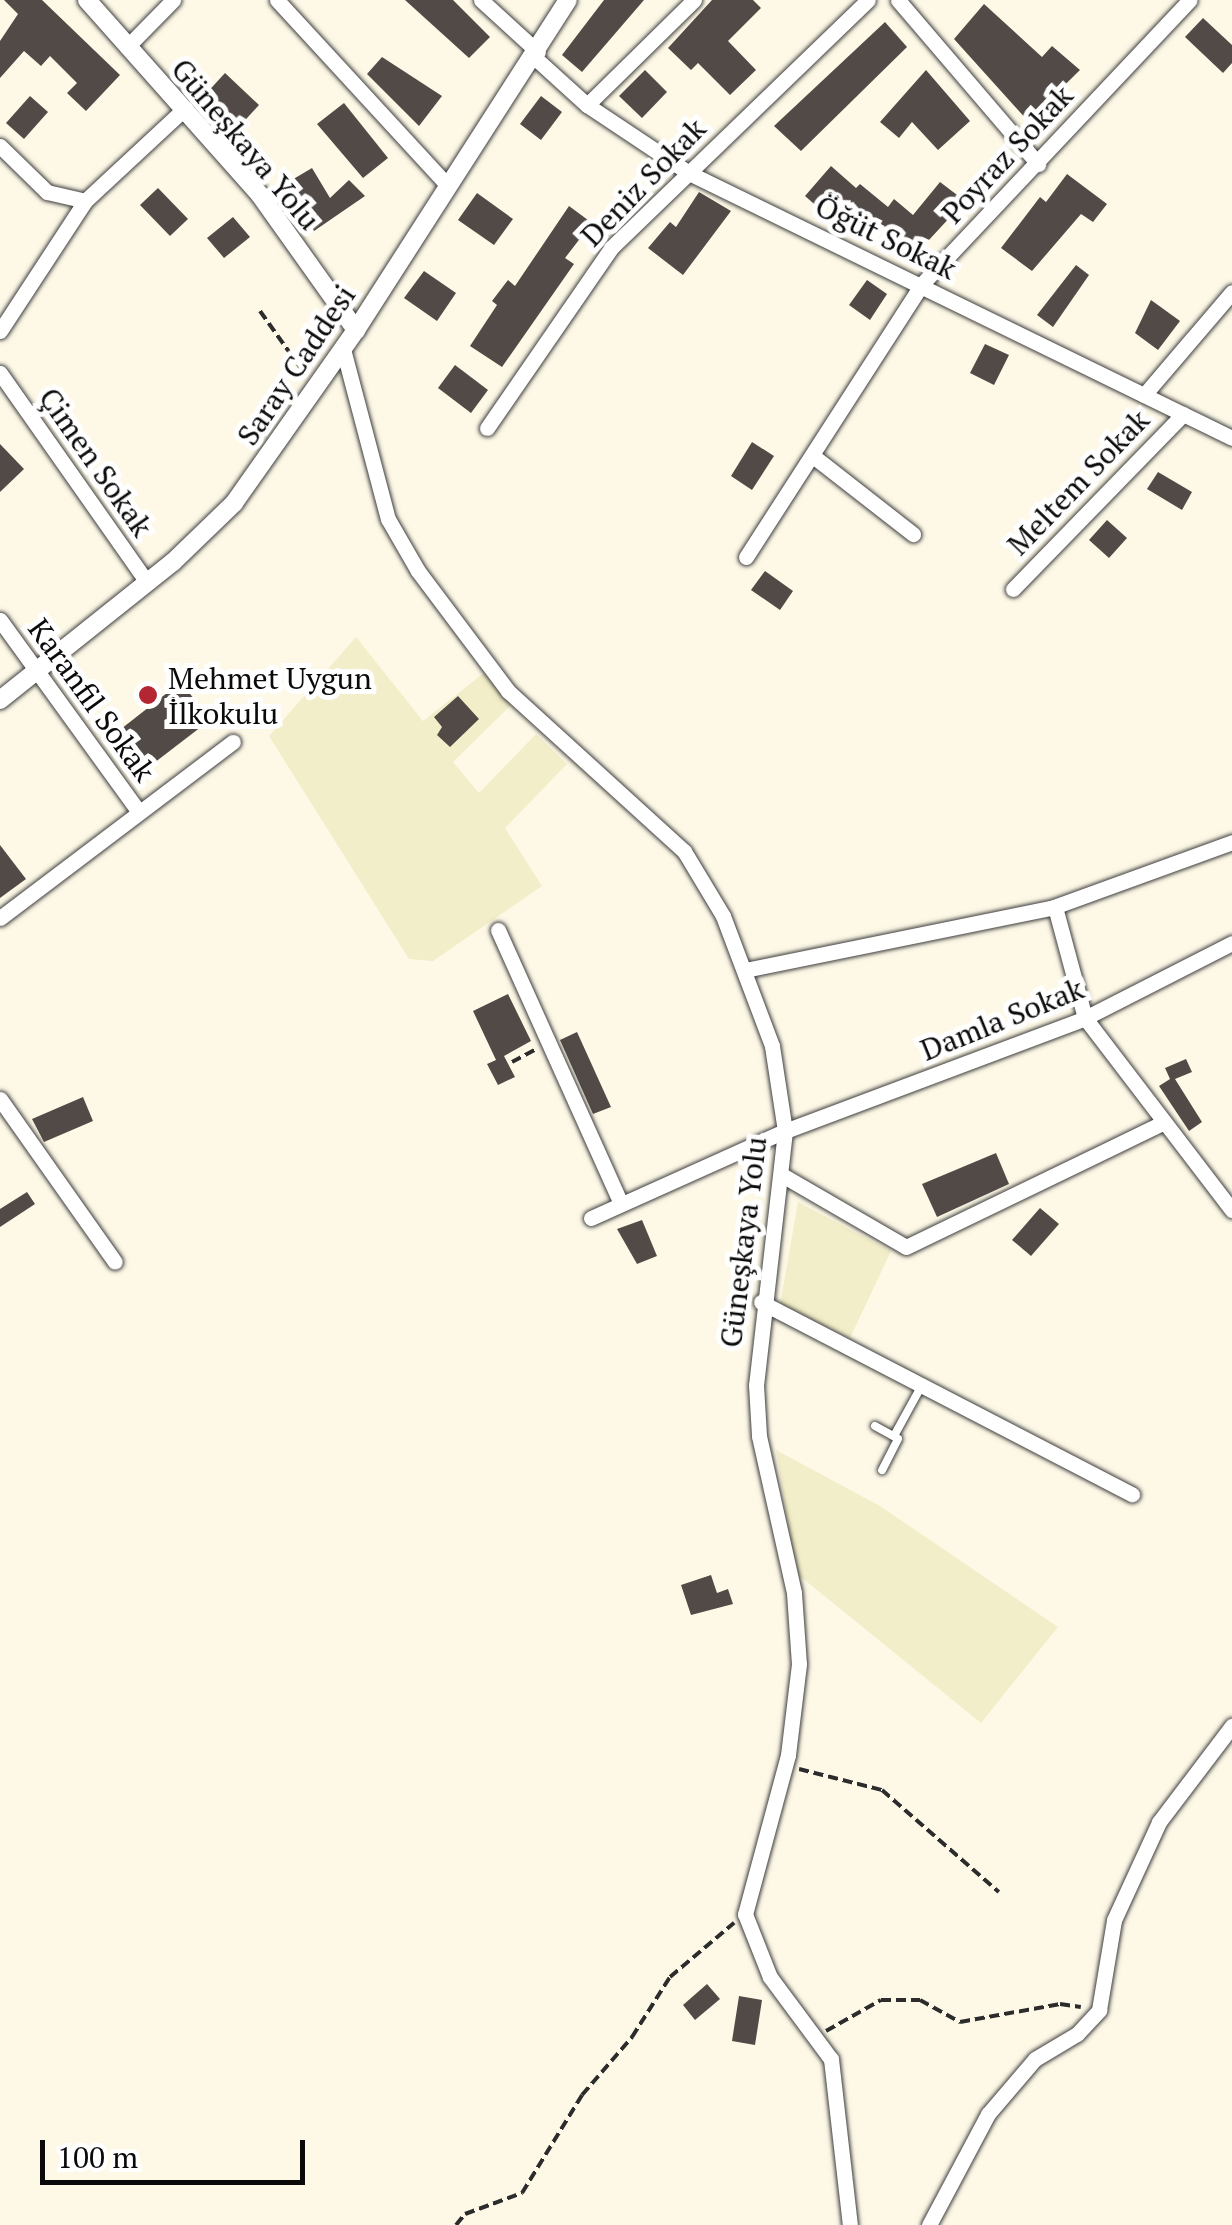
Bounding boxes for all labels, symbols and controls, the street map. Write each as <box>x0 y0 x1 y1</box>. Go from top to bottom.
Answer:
street label: Güneşkaya Yolu <box>164 51 328 237</box>
street label: Poyraz Sokak <box>934 78 1080 230</box>
street label: Deniz Sokak <box>573 111 713 253</box>
street label: Öğüt Sokak <box>810 187 962 287</box>
street label: Saray Caddesi <box>229 278 363 452</box>
street label: Çimen Sokak <box>32 381 160 543</box>
street label: Meltem Sokak <box>1000 402 1156 562</box>
street label: Karanfil Sokak <box>21 612 163 788</box>
place label: Mehmet Uygun İlkokulu <box>168 660 372 730</box>
marker: Mehmet Uygun İlkokulu <box>137 684 159 706</box>
street label: Damla Sokak <box>915 970 1089 1068</box>
street label: Güneşkaya Yolu <box>712 1135 774 1349</box>
scale bar <box>45 2120 310 2182</box>
text: 100 m <box>57 2137 138 2177</box>

